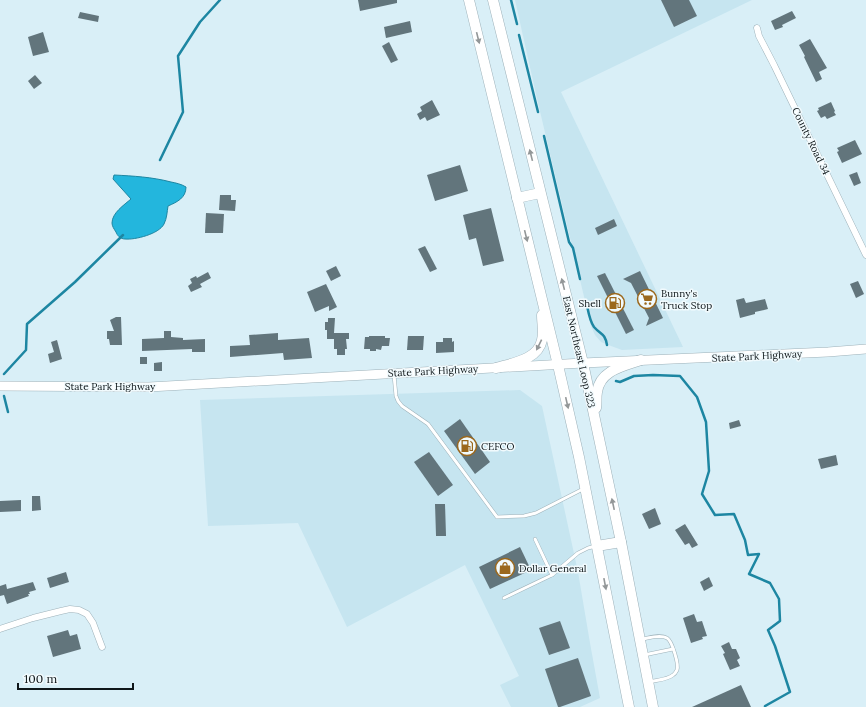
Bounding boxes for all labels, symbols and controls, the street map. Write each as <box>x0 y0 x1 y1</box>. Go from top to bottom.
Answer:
one-way arrow <box>476 32 482 44</box>
street label: County Road 34 <box>789 105 833 177</box>
one-way arrow <box>528 149 534 161</box>
one-way arrow <box>524 229 530 242</box>
one-way arrow <box>560 278 566 291</box>
place label: Bunny's Truck Stop <box>661 287 712 312</box>
supermarket icon: Bunny's Truck Stop <box>636 288 658 310</box>
fuel station icon: Shell <box>604 292 626 314</box>
street label: East Northeast Loop 323 <box>560 295 598 410</box>
place label: Shell <box>578 297 601 310</box>
one-way arrow <box>536 339 542 351</box>
street label: State Park Highway <box>711 347 803 365</box>
street label: State Park Highway <box>387 362 479 380</box>
street label: State Park Highway <box>65 380 156 393</box>
one-way arrow <box>564 397 570 409</box>
fuel station icon: CEFCO <box>456 435 478 457</box>
place label: CEFCO <box>481 440 515 453</box>
one-way arrow <box>610 498 616 510</box>
shop icon: Dollar General <box>494 557 516 579</box>
place label: Dollar General <box>519 562 587 575</box>
one-way arrow <box>602 578 608 590</box>
scale bar <box>18 665 133 691</box>
text: 100 m <box>24 671 57 686</box>

